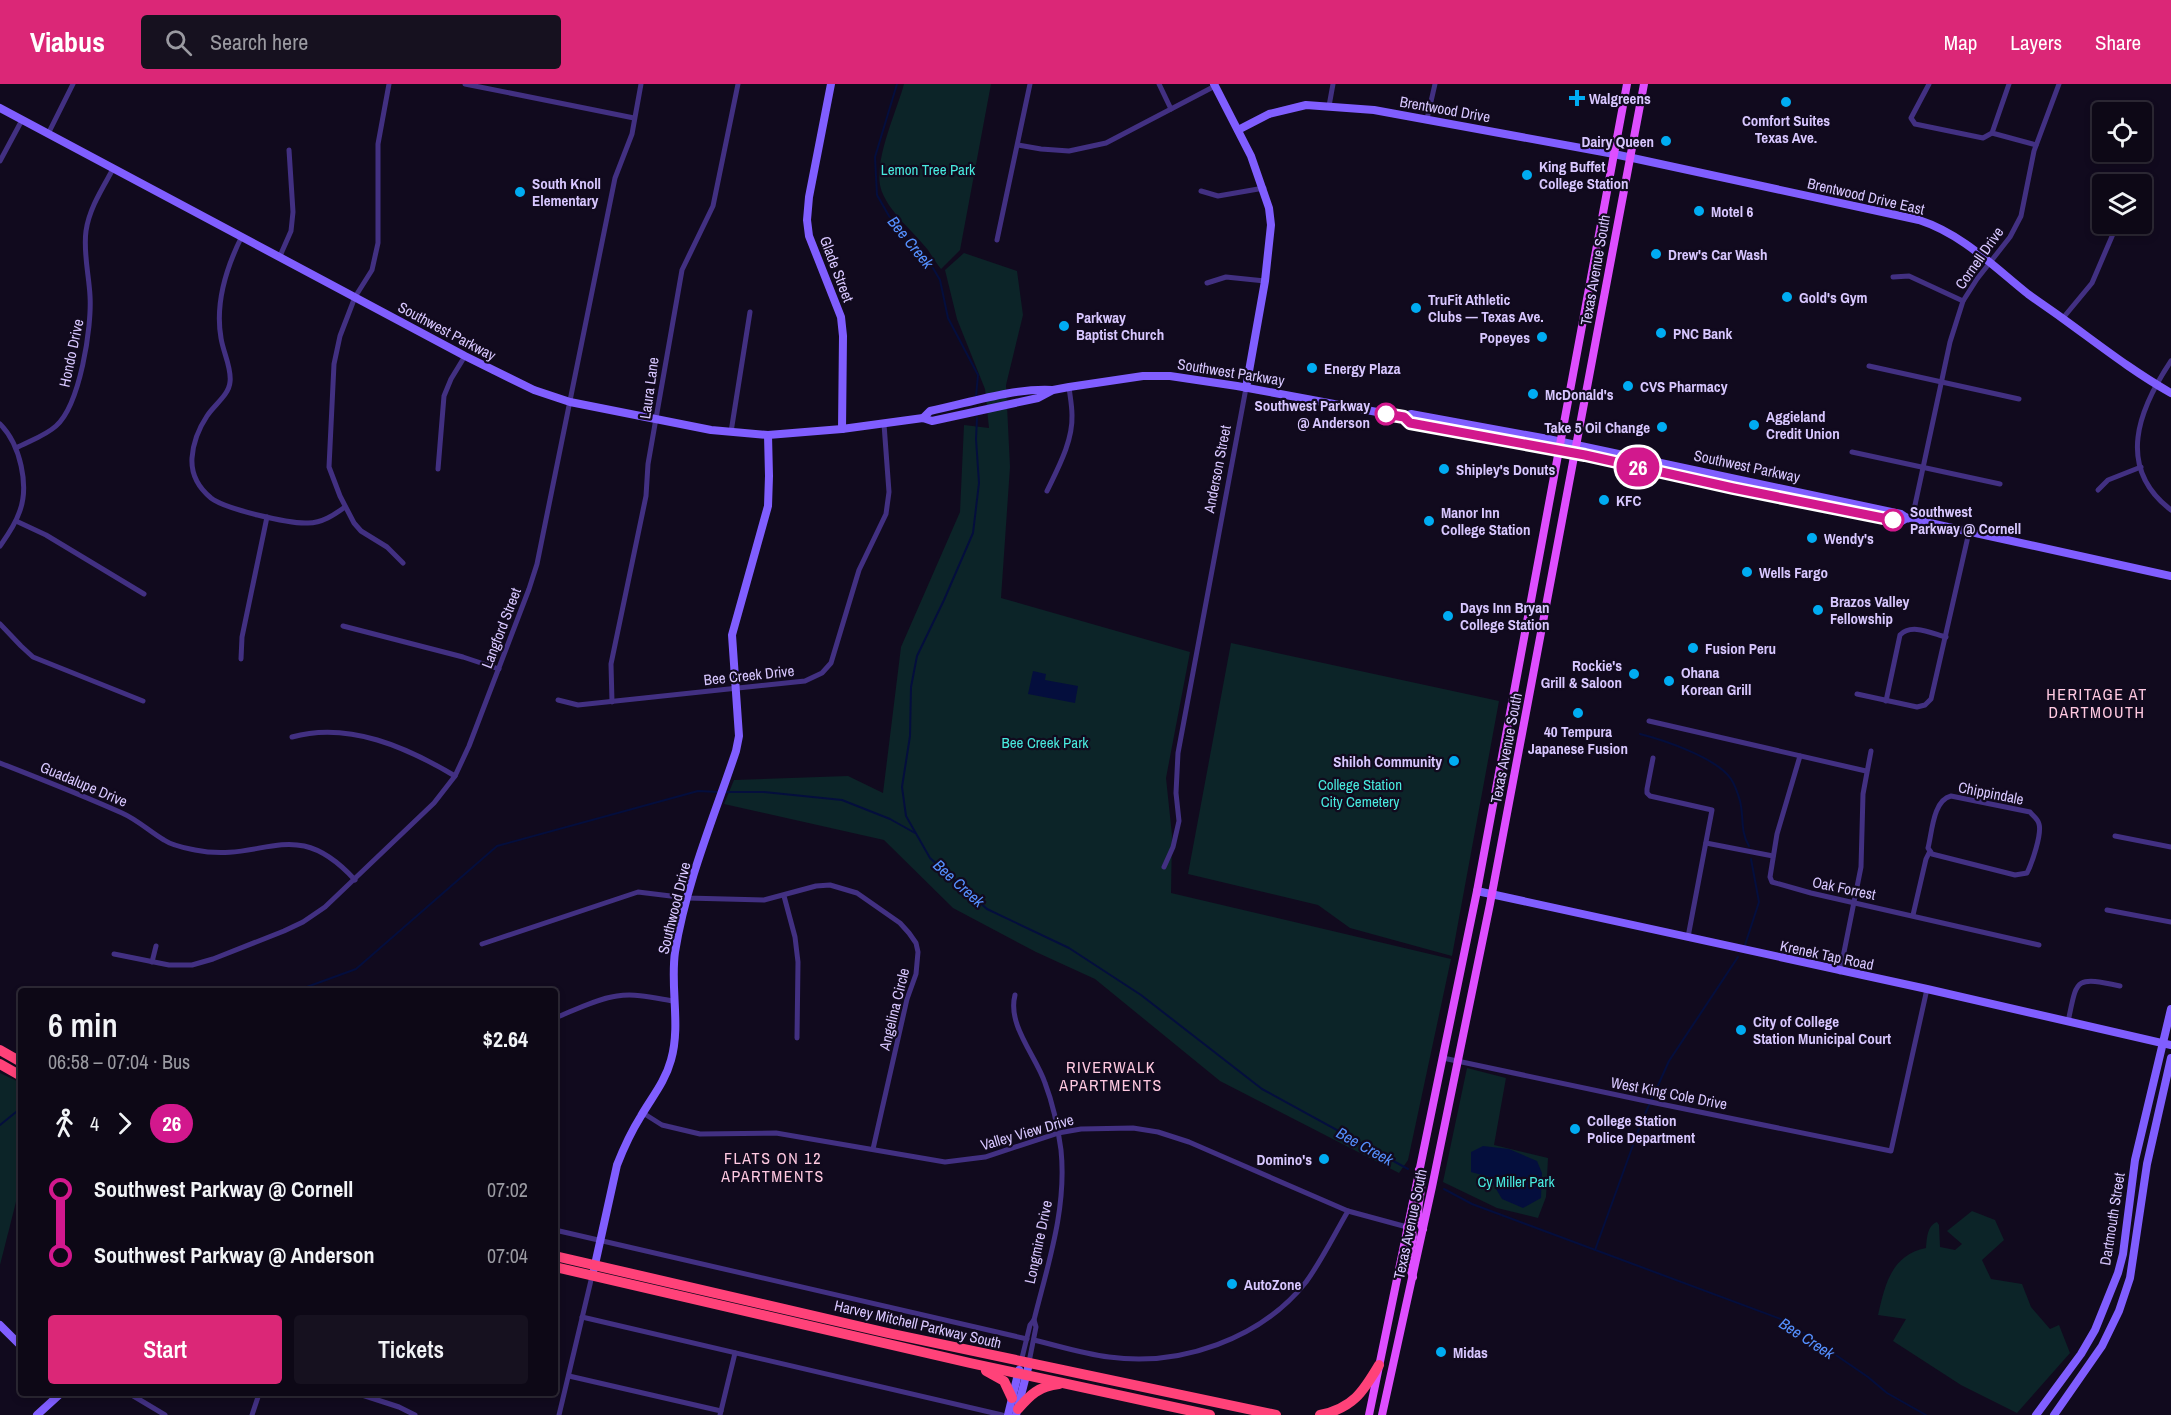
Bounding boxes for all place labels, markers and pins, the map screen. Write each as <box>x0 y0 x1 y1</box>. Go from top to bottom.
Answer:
place label: Walgreens <box>1589 88 1651 109</box>
marker: Walgreens <box>1570 91 1584 105</box>
marker: Comfort Suites Texas Ave. <box>1779 95 1793 109</box>
place label: Comfort Suites Texas Ave. <box>1742 110 1830 148</box>
place label: Dairy Queen <box>1582 131 1654 152</box>
marker: Dairy Queen <box>1659 134 1673 148</box>
place label: King Buffet College Station <box>1539 156 1629 194</box>
marker: King Buffet College Station <box>1520 168 1534 182</box>
place label: South Knoll Elementary <box>532 173 601 211</box>
marker: South Knoll Elementary <box>513 185 527 199</box>
place label: Motel 6 <box>1711 201 1754 222</box>
marker: Motel 6 <box>1692 204 1706 218</box>
place label: Drew's Car Wash <box>1668 244 1768 265</box>
marker: Drew's Car Wash <box>1649 247 1663 261</box>
place label: Gold's Gym <box>1799 287 1868 308</box>
place label: TruFit Athletic Clubs — Texas Ave. <box>1428 289 1544 327</box>
marker: Gold's Gym <box>1780 290 1794 304</box>
marker: TruFit Athletic Clubs — Texas Ave. <box>1409 301 1423 315</box>
place label: Parkway Baptist Church <box>1076 307 1164 345</box>
marker: Parkway Baptist Church <box>1057 319 1071 333</box>
place label: PNC Bank <box>1673 323 1733 344</box>
marker: PNC Bank <box>1654 326 1668 340</box>
place label: Popeyes <box>1479 327 1530 348</box>
marker: Popeyes <box>1535 330 1549 344</box>
place label: Energy Plaza <box>1324 358 1401 379</box>
marker: Energy Plaza <box>1305 361 1319 375</box>
place label: CVS Pharmacy <box>1640 376 1728 397</box>
marker: CVS Pharmacy <box>1621 379 1635 393</box>
place label: McDonald's <box>1545 384 1614 405</box>
marker: McDonald's <box>1526 387 1540 401</box>
place label: Southwest Parkway @ Anderson <box>1254 395 1370 433</box>
marker: Southwest Parkway @ Anderson <box>1375 403 1397 425</box>
place label: Aggieland Credit Union <box>1766 406 1840 444</box>
place label: Take 5 Oil Change <box>1544 417 1650 438</box>
marker: Aggieland Credit Union <box>1747 418 1761 432</box>
marker: Take 5 Oil Change <box>1655 420 1669 434</box>
place label: Shipley's Donuts <box>1456 459 1555 480</box>
marker: Shipley's Donuts <box>1437 462 1451 476</box>
place label: KFC <box>1616 490 1641 511</box>
marker: KFC <box>1597 493 1611 507</box>
place label: Southwest Parkway @ Cornell <box>1910 501 2021 539</box>
place label: Manor Inn College Station <box>1441 502 1531 540</box>
marker: Southwest Parkway @ Cornell <box>1882 509 1904 531</box>
marker: Manor Inn College Station <box>1422 514 1436 528</box>
place label: Wendy's <box>1824 528 1874 549</box>
marker: Wendy's <box>1805 531 1819 545</box>
place label: Wells Fargo <box>1759 562 1828 583</box>
marker: Wells Fargo <box>1740 565 1754 579</box>
place label: Brazos Valley Fellowship <box>1830 591 1909 629</box>
place label: Days Inn Bryan College Station <box>1460 597 1550 635</box>
marker: Brazos Valley Fellowship <box>1811 603 1825 617</box>
marker: Days Inn Bryan College Station <box>1441 609 1455 623</box>
place label: Fusion Peru <box>1705 638 1776 659</box>
marker: Fusion Peru <box>1686 641 1700 655</box>
place label: Rockie's Grill & Saloon <box>1541 655 1622 693</box>
place label: Ohana Korean Grill <box>1681 662 1751 700</box>
marker: Rockie's Grill & Saloon <box>1627 667 1641 681</box>
marker: Ohana Korean Grill <box>1662 674 1676 688</box>
marker: 40 Tempura Japanese Fusion <box>1571 706 1585 720</box>
place label: 40 Tempura Japanese Fusion <box>1528 721 1628 759</box>
place label: Shiloh Community <box>1333 751 1442 772</box>
marker: Shiloh Community <box>1447 754 1461 768</box>
place label: City of College Station Municipal Court <box>1753 1011 1891 1049</box>
marker: City of College Station Municipal Court <box>1734 1023 1748 1037</box>
place label: College Station Police Department <box>1587 1110 1695 1148</box>
marker: College Station Police Department <box>1568 1122 1582 1136</box>
place label: Domino's <box>1256 1149 1312 1170</box>
marker: Domino's <box>1317 1152 1331 1166</box>
place label: AutoZone <box>1244 1274 1302 1295</box>
marker: AutoZone <box>1225 1277 1239 1291</box>
place label: Midas <box>1453 1342 1488 1363</box>
marker: Midas <box>1434 1345 1448 1359</box>

